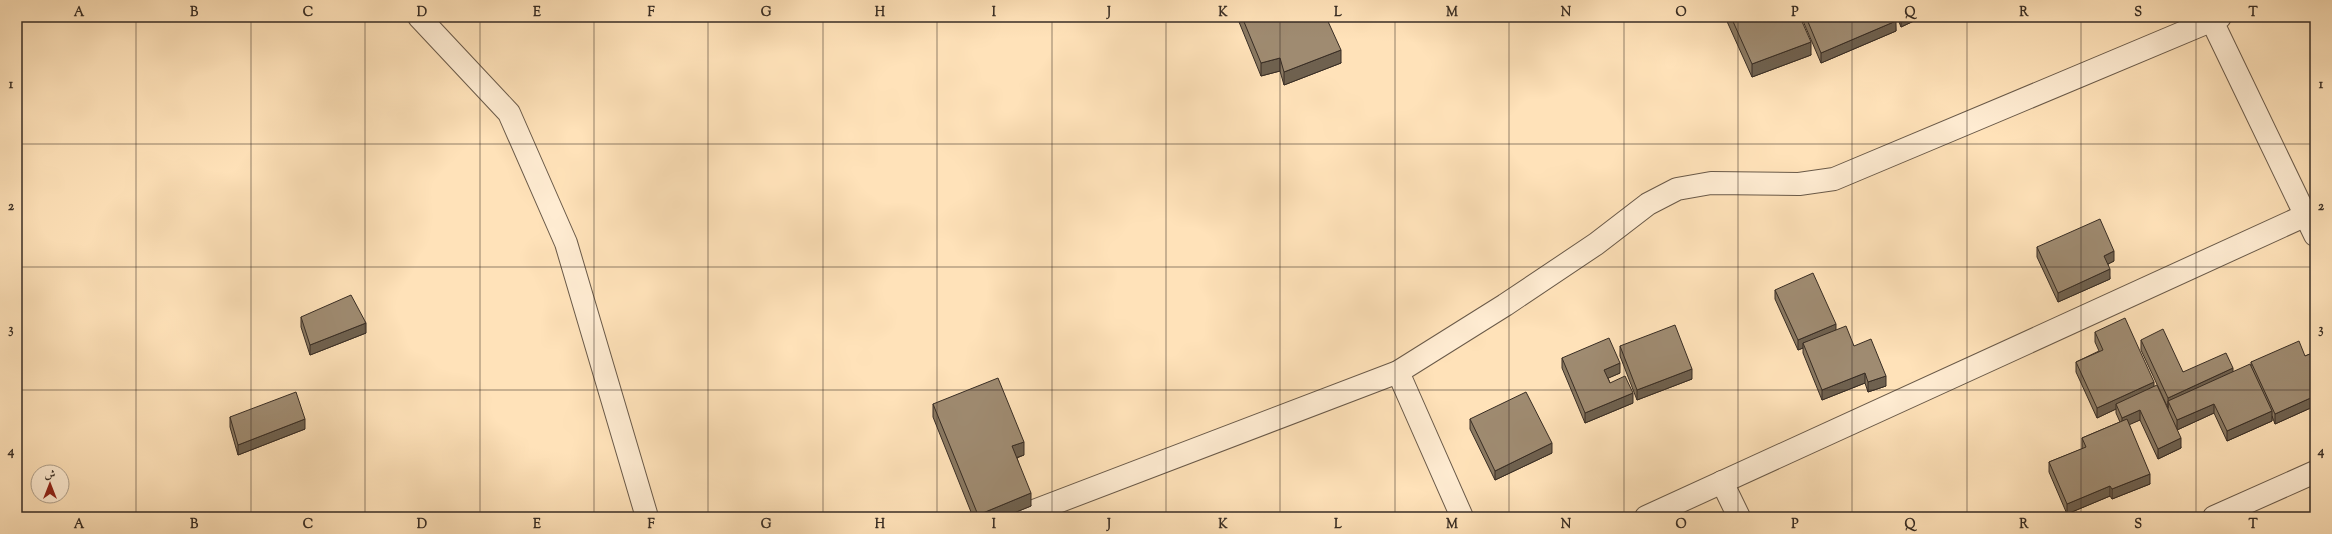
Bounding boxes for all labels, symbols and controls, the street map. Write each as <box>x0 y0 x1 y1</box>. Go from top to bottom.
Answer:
text: A <box>74 4 85 22</box>
text: B <box>190 4 199 22</box>
text: C <box>303 4 313 22</box>
text: D <box>417 4 427 22</box>
text: E <box>533 4 541 22</box>
text: F <box>647 4 655 22</box>
text: G <box>761 4 772 22</box>
text: H <box>875 4 886 22</box>
text: I <box>992 4 997 22</box>
text: J <box>1106 4 1111 22</box>
text: K <box>1218 4 1228 22</box>
text: L <box>1334 4 1342 22</box>
text: M <box>1446 4 1458 22</box>
text: N <box>1561 4 1572 22</box>
text: O <box>1675 4 1687 22</box>
text: P <box>1791 4 1799 22</box>
text: Q <box>1905 4 1918 22</box>
text: R <box>2019 4 2029 22</box>
text: S <box>2134 4 2142 22</box>
text: T <box>2248 4 2258 22</box>
text: 1 <box>9 76 14 94</box>
text: 1 <box>2319 76 2324 94</box>
text: 2 <box>8 198 15 216</box>
text: 2 <box>2318 198 2325 216</box>
text: 3 <box>8 321 14 339</box>
text: 3 <box>2318 321 2324 339</box>
text: 4 <box>7 443 15 461</box>
text: 4 <box>2317 443 2325 461</box>
north arrow <box>30 464 70 504</box>
text: ش <box>45 467 56 483</box>
text: A <box>74 516 85 534</box>
text: B <box>190 516 199 534</box>
text: C <box>303 516 313 534</box>
text: D <box>417 516 427 534</box>
text: E <box>533 516 541 534</box>
text: F <box>647 516 655 534</box>
text: G <box>761 516 772 534</box>
text: H <box>875 516 886 534</box>
text: I <box>992 516 997 534</box>
text: J <box>1106 516 1111 534</box>
text: K <box>1218 516 1228 534</box>
text: L <box>1334 516 1342 534</box>
text: M <box>1446 516 1458 534</box>
text: N <box>1561 516 1572 534</box>
text: O <box>1675 516 1687 534</box>
text: P <box>1791 516 1799 534</box>
text: Q <box>1905 516 1918 534</box>
text: R <box>2019 516 2029 534</box>
text: S <box>2134 516 2142 534</box>
text: T <box>2248 516 2258 534</box>

